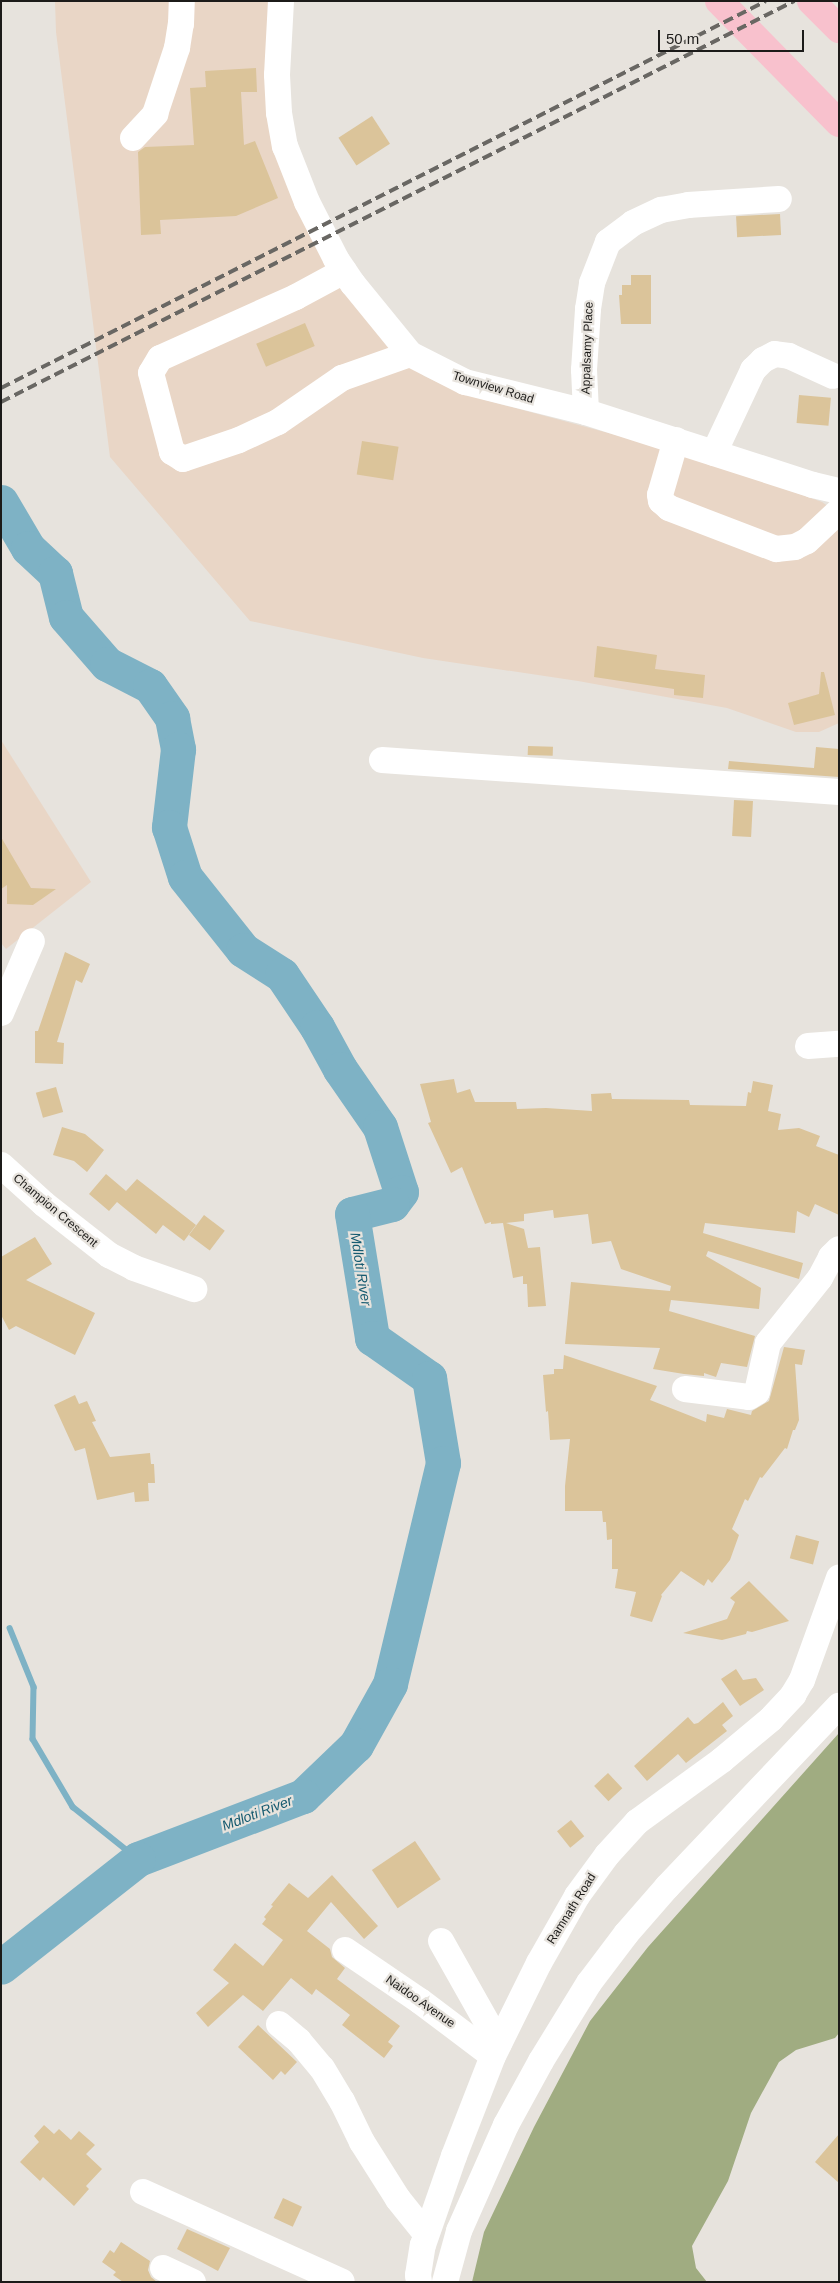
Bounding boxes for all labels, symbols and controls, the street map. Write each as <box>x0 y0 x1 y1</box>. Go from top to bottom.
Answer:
scale bar <box>660 20 806 52</box>
text: 50 m <box>666 30 699 47</box>
street label: Appalsamy Place <box>579 301 597 395</box>
street label: Townview Road <box>451 369 535 407</box>
street label: Champion Crescent <box>10 1171 100 1251</box>
water label: Mdloti River <box>347 1231 375 1307</box>
water label: Mdloti River <box>219 1792 295 1834</box>
street label: Ramnath Road <box>545 1871 599 1947</box>
street label: Naidoo Avenue <box>382 1973 458 2031</box>

